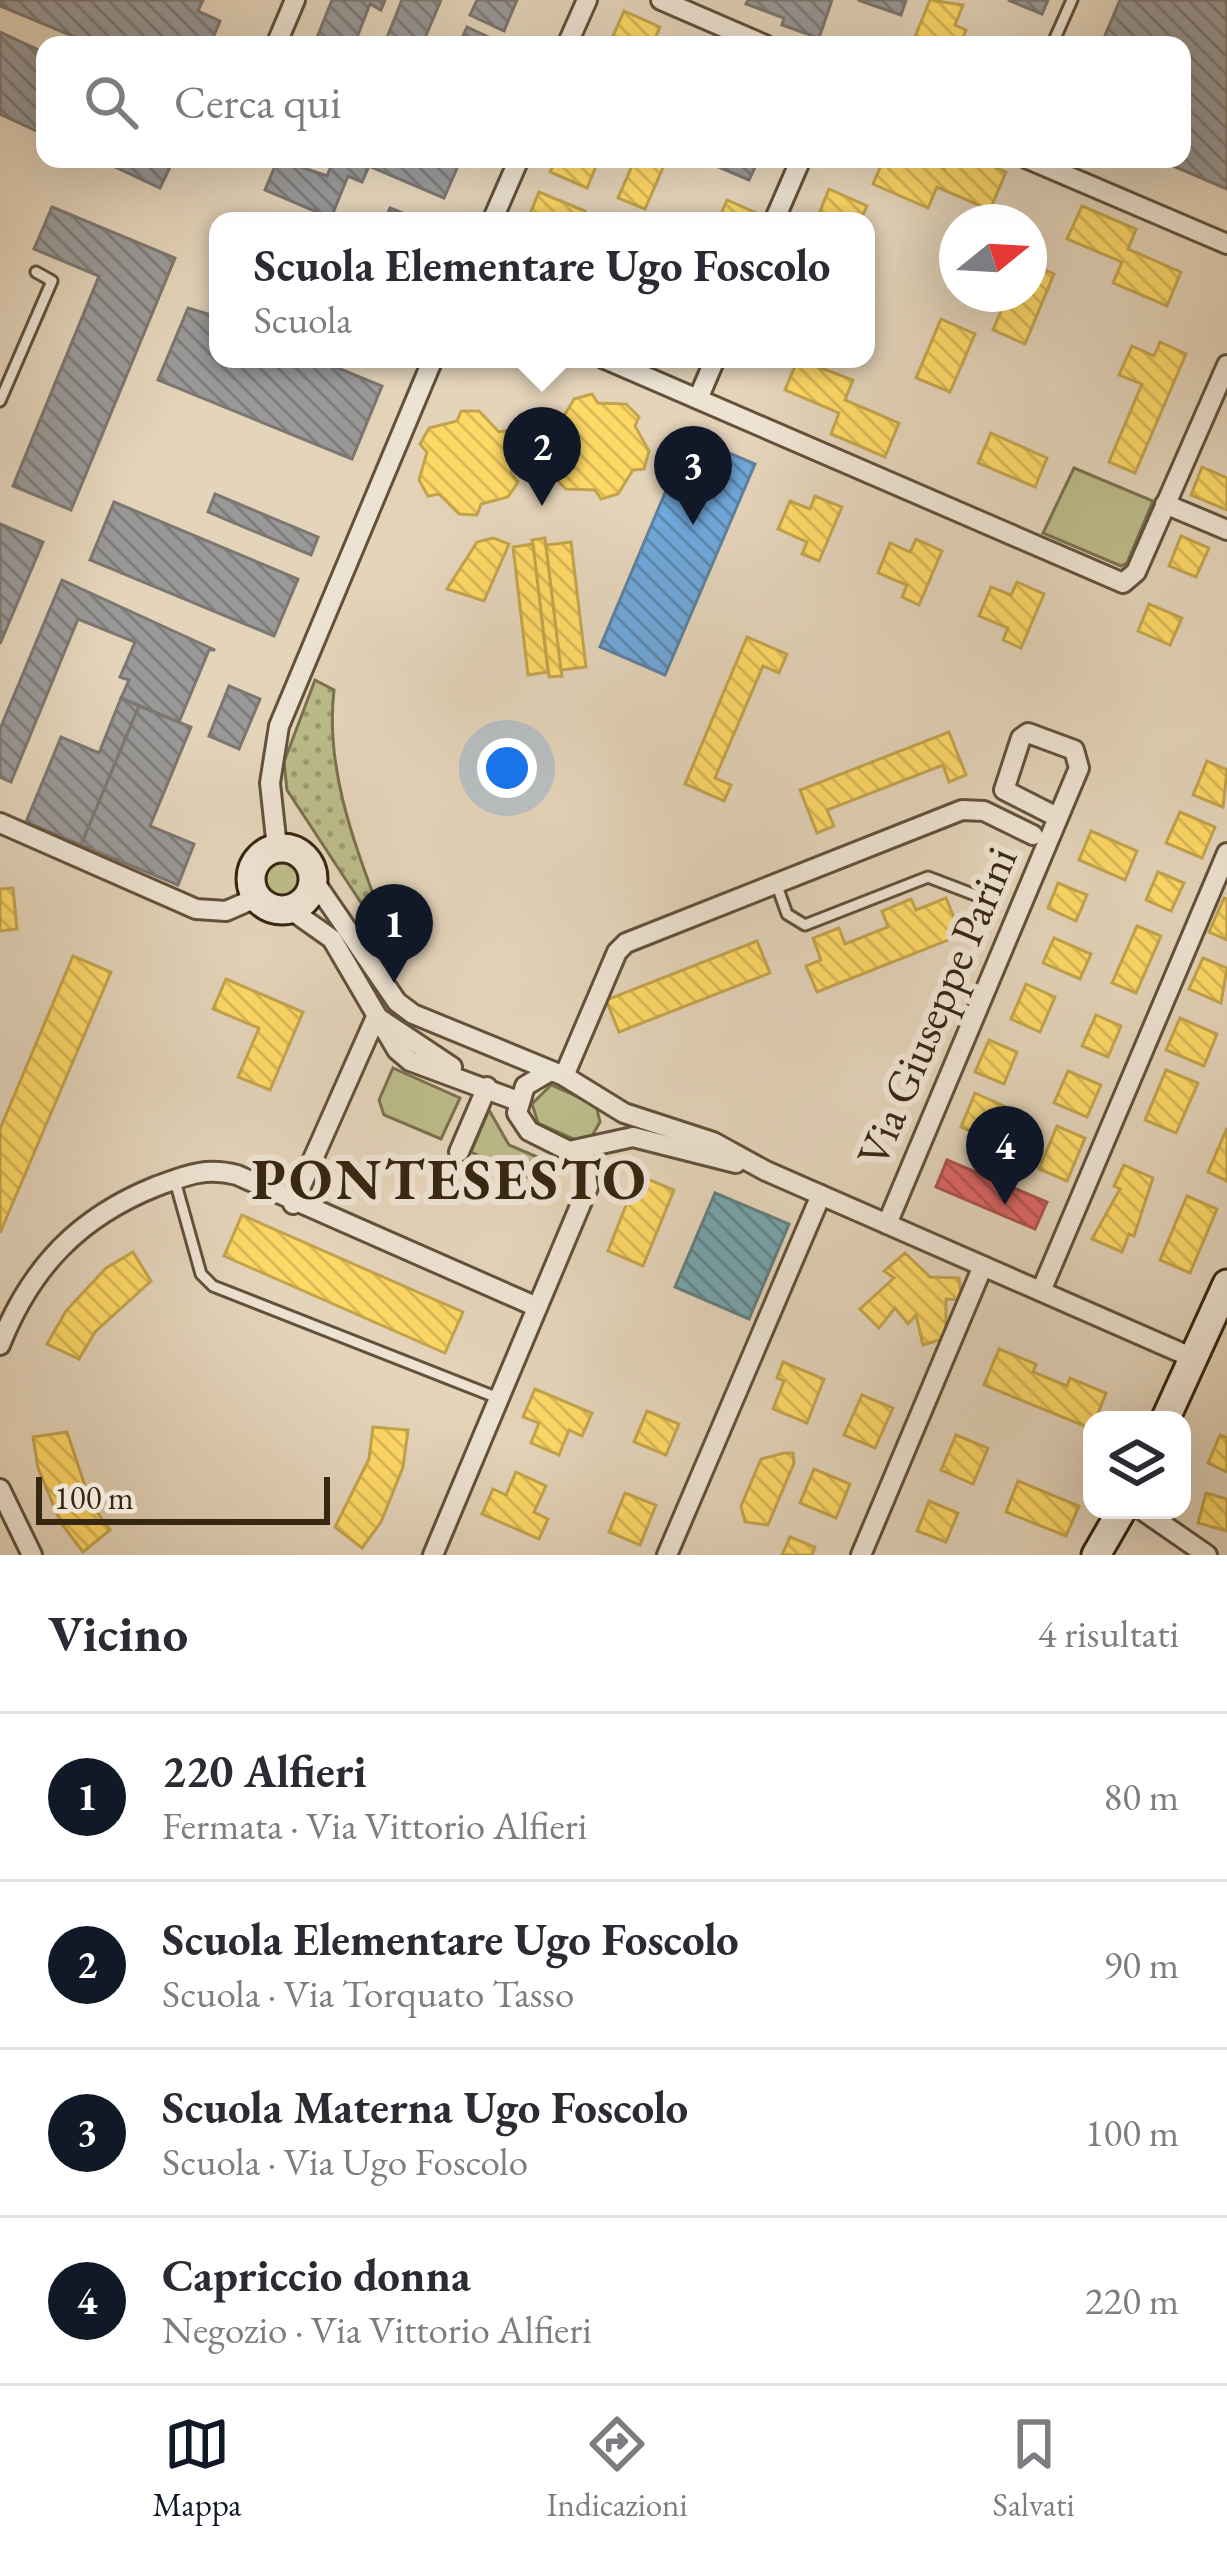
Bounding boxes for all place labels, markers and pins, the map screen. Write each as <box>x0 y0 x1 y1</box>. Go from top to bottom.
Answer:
pin: 2 <box>503 407 581 506</box>
pin: 3 <box>654 426 732 525</box>
pin: 1 <box>355 884 433 983</box>
pin: 4 <box>966 1106 1044 1205</box>

